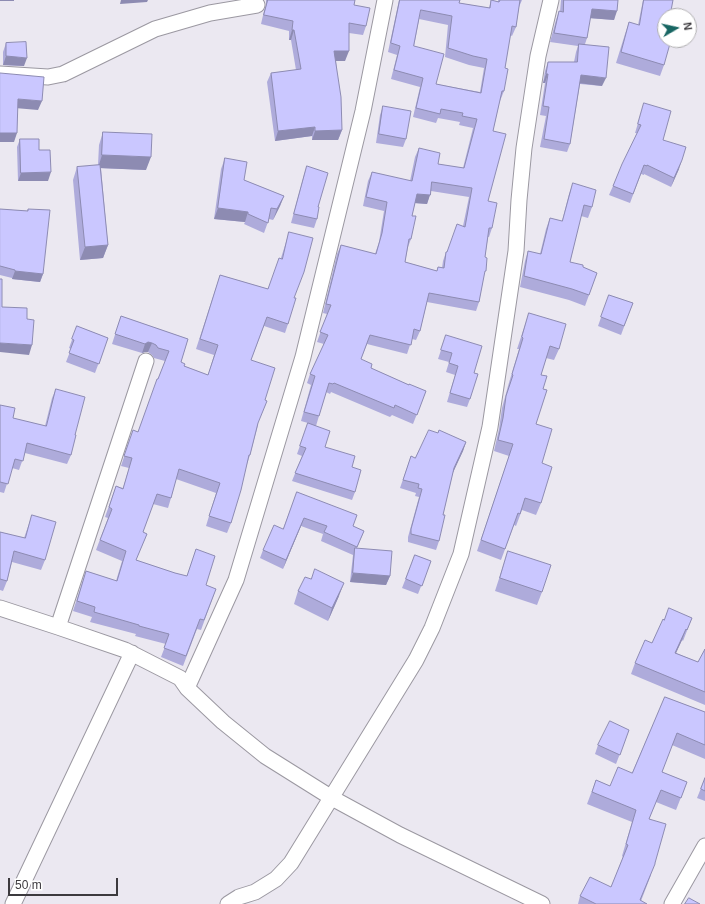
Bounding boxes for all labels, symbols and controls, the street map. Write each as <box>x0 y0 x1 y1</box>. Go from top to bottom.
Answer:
north arrow <box>657 8 697 48</box>
text: N <box>681 21 694 31</box>
scale bar <box>10 870 120 896</box>
text: 50 m <box>15 878 42 892</box>

